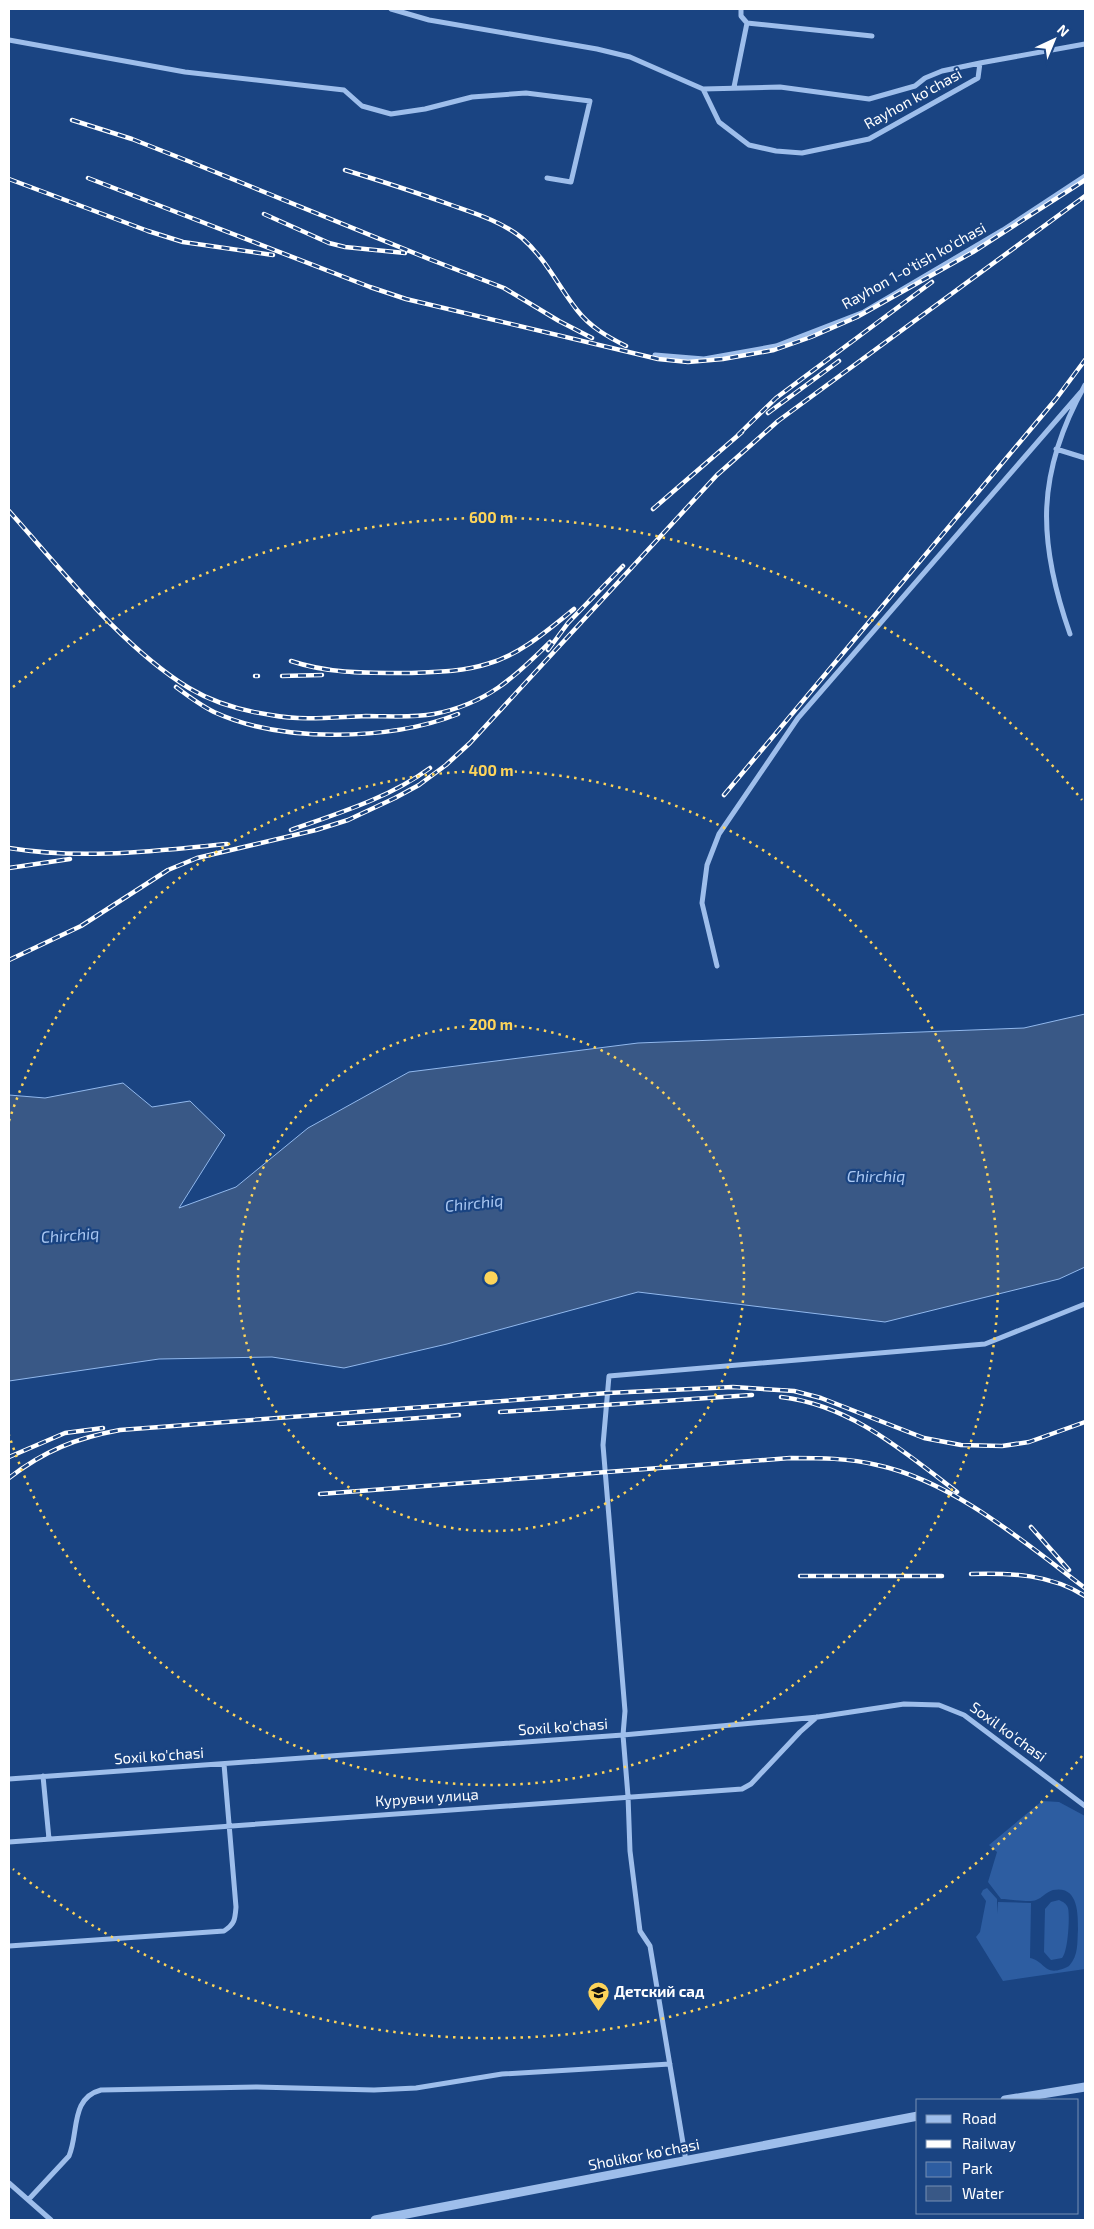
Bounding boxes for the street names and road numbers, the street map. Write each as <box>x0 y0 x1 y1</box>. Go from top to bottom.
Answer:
street label: Rayhon ko'chasi <box>861 64 964 132</box>
street label: Rayhon 1-o'tish ko'chasi <box>838 218 989 312</box>
street label: Soxil ko'chasi <box>967 1697 1050 1765</box>
street label: Soxil ko'chasi <box>517 1714 608 1738</box>
street label: Soxil ko'chasi <box>113 1743 204 1767</box>
street label: Курувчи улица <box>375 1784 479 1811</box>
street label: Sholikor ko'chasi <box>587 2134 701 2174</box>

